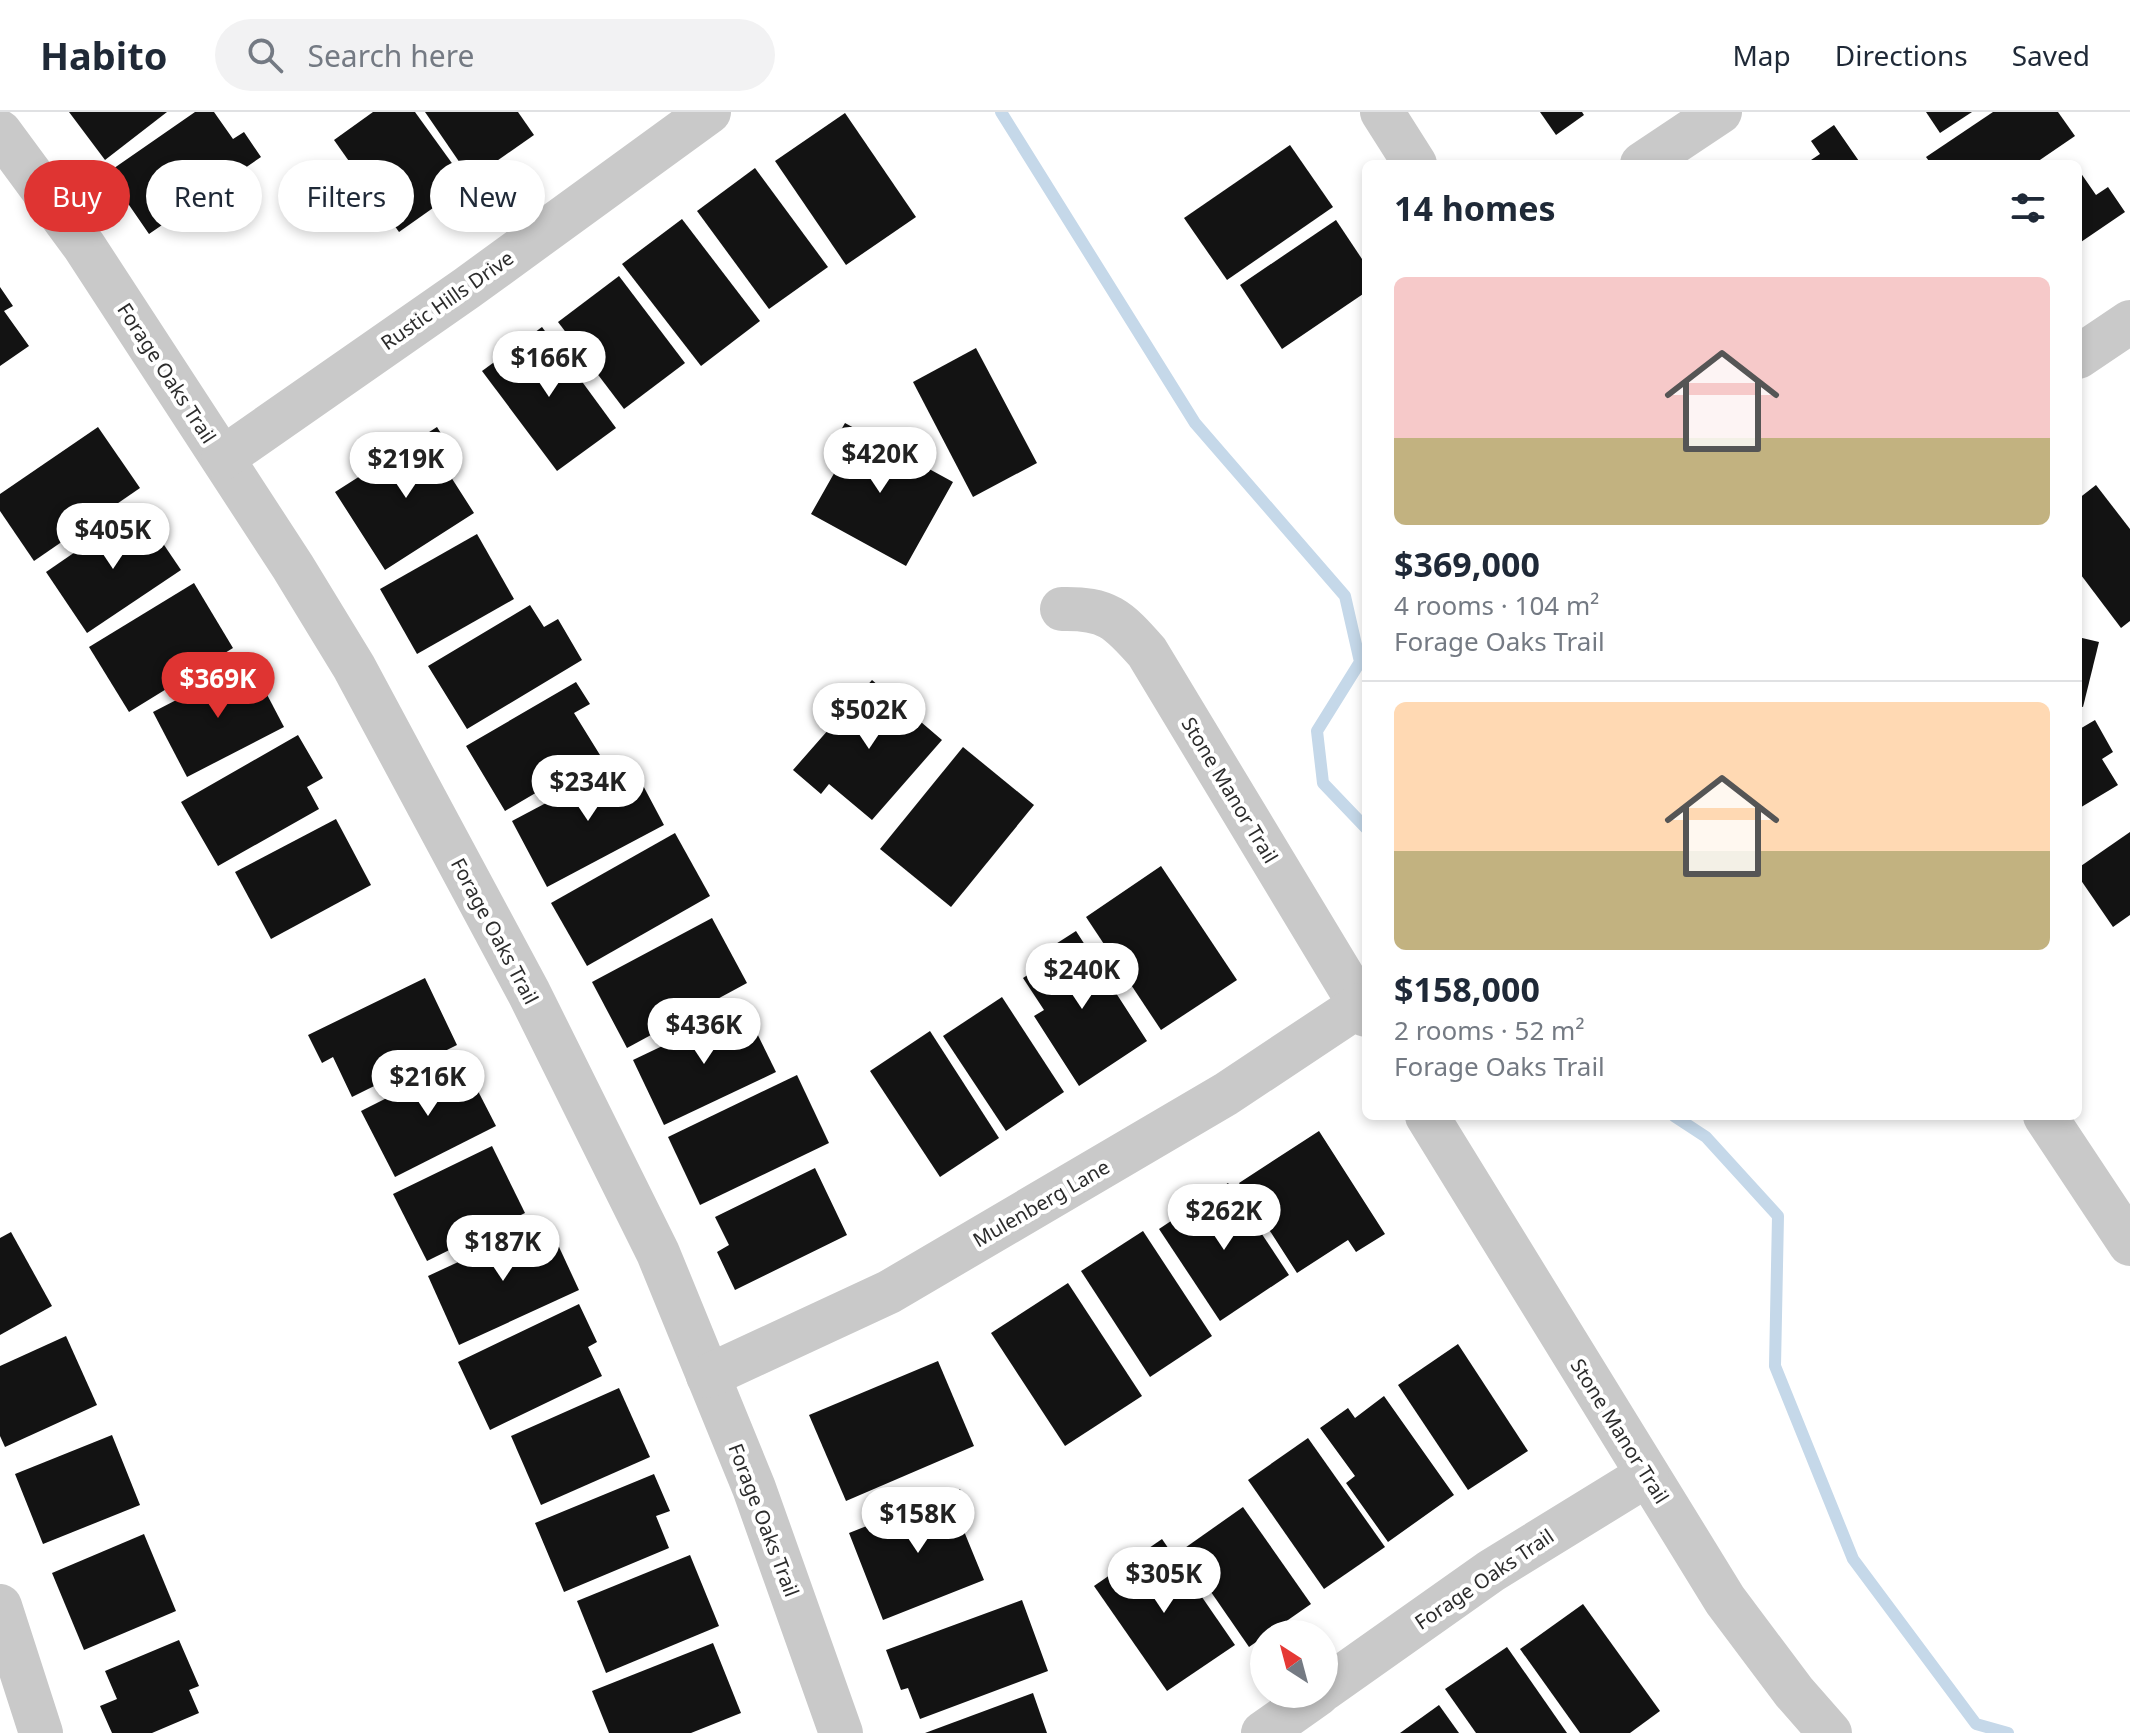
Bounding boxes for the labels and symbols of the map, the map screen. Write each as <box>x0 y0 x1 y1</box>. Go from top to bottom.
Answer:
street label: Rustic Hills Drive <box>375 244 519 356</box>
street label: Forage Oaks Trail <box>112 298 222 448</box>
pin: $166K <box>493 331 605 399</box>
pin: $420K <box>824 427 936 495</box>
pin: $219K <box>350 432 462 500</box>
pin: $405K <box>57 503 169 571</box>
pin: $369K <box>162 652 274 720</box>
pin: $502K <box>813 683 925 751</box>
street label: Stone Manor Trail <box>1176 712 1284 868</box>
pin: $234K <box>532 755 644 823</box>
street label: Forage Oaks Trail <box>445 853 545 1009</box>
pin: $240K <box>1026 943 1138 1011</box>
pin: $436K <box>648 998 760 1066</box>
pin: $216K <box>372 1050 484 1118</box>
street label: Mulenberg Lane <box>968 1153 1114 1253</box>
pin: $262K <box>1168 1184 1280 1252</box>
pin: $187K <box>447 1215 559 1283</box>
street label: Stone Manor Trail <box>1565 1353 1675 1509</box>
street label: Forage Oaks Trail <box>722 1439 806 1601</box>
pin: $158K <box>862 1487 974 1555</box>
street label: Forage Oaks Trail <box>1409 1522 1559 1636</box>
pin: $305K <box>1108 1547 1220 1615</box>
north arrow <box>1250 1620 1338 1708</box>

